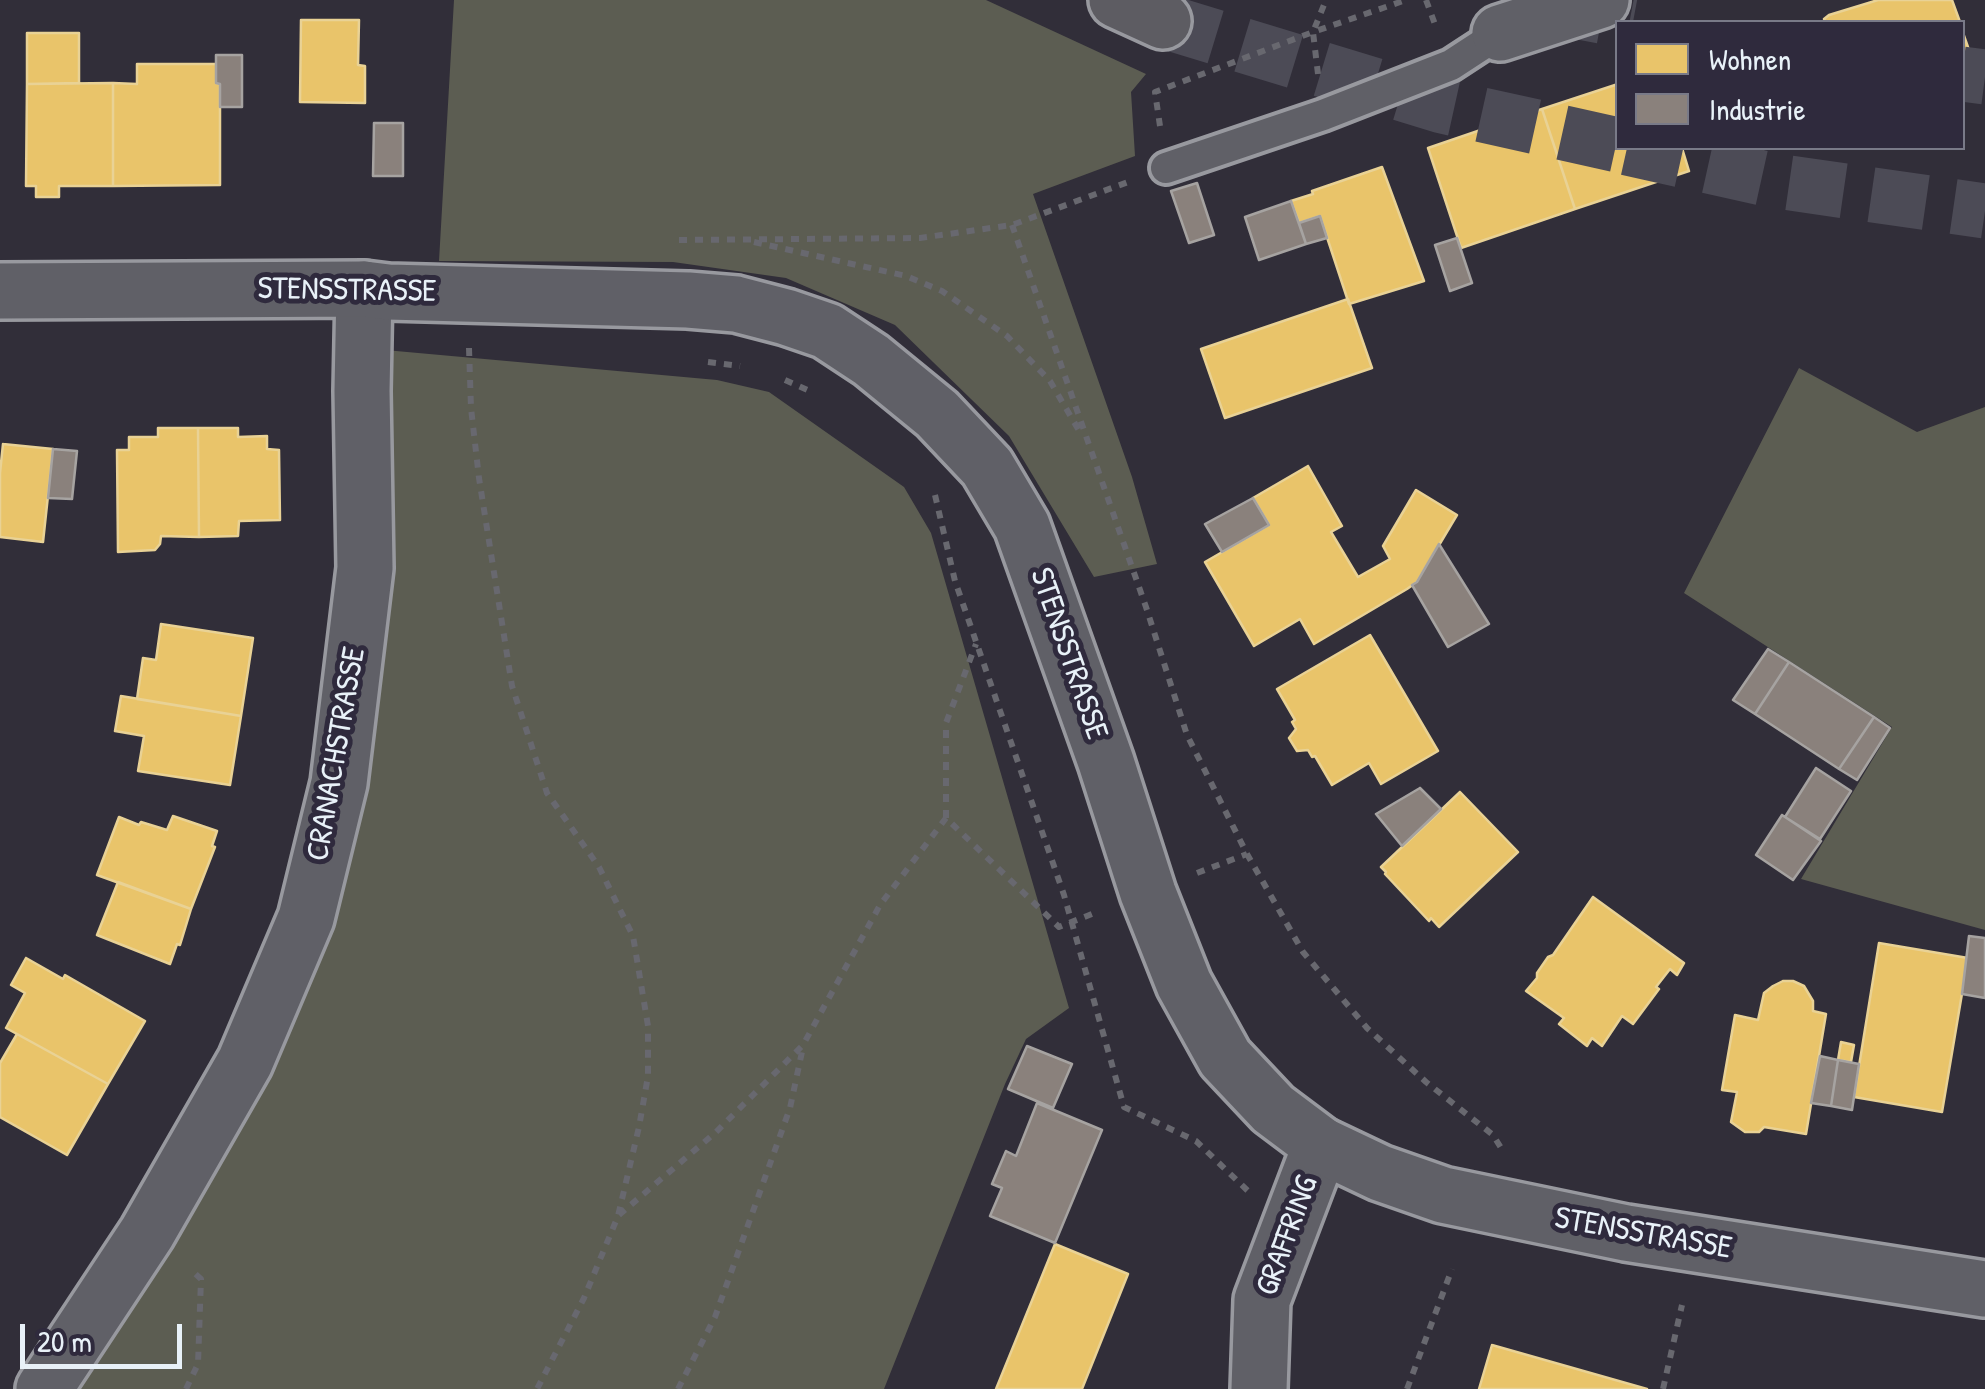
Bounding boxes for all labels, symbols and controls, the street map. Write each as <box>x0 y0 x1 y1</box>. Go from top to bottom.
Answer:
legend <box>1615 20 1965 150</box>
text: Wohnen <box>1709 39 1791 79</box>
text: Industrie <box>1709 89 1805 129</box>
street label: STENSSTRASSE <box>257 270 437 312</box>
street label: STENSSTRASSE <box>1021 563 1115 745</box>
street label: CRANACHSTRASSE <box>299 644 375 864</box>
street label: GRAFFRING <box>1249 1171 1327 1301</box>
street label: STENSSTRASSE <box>1552 1200 1734 1268</box>
scale bar <box>25 1304 188 1366</box>
text: 20 m <box>37 1321 92 1361</box>

